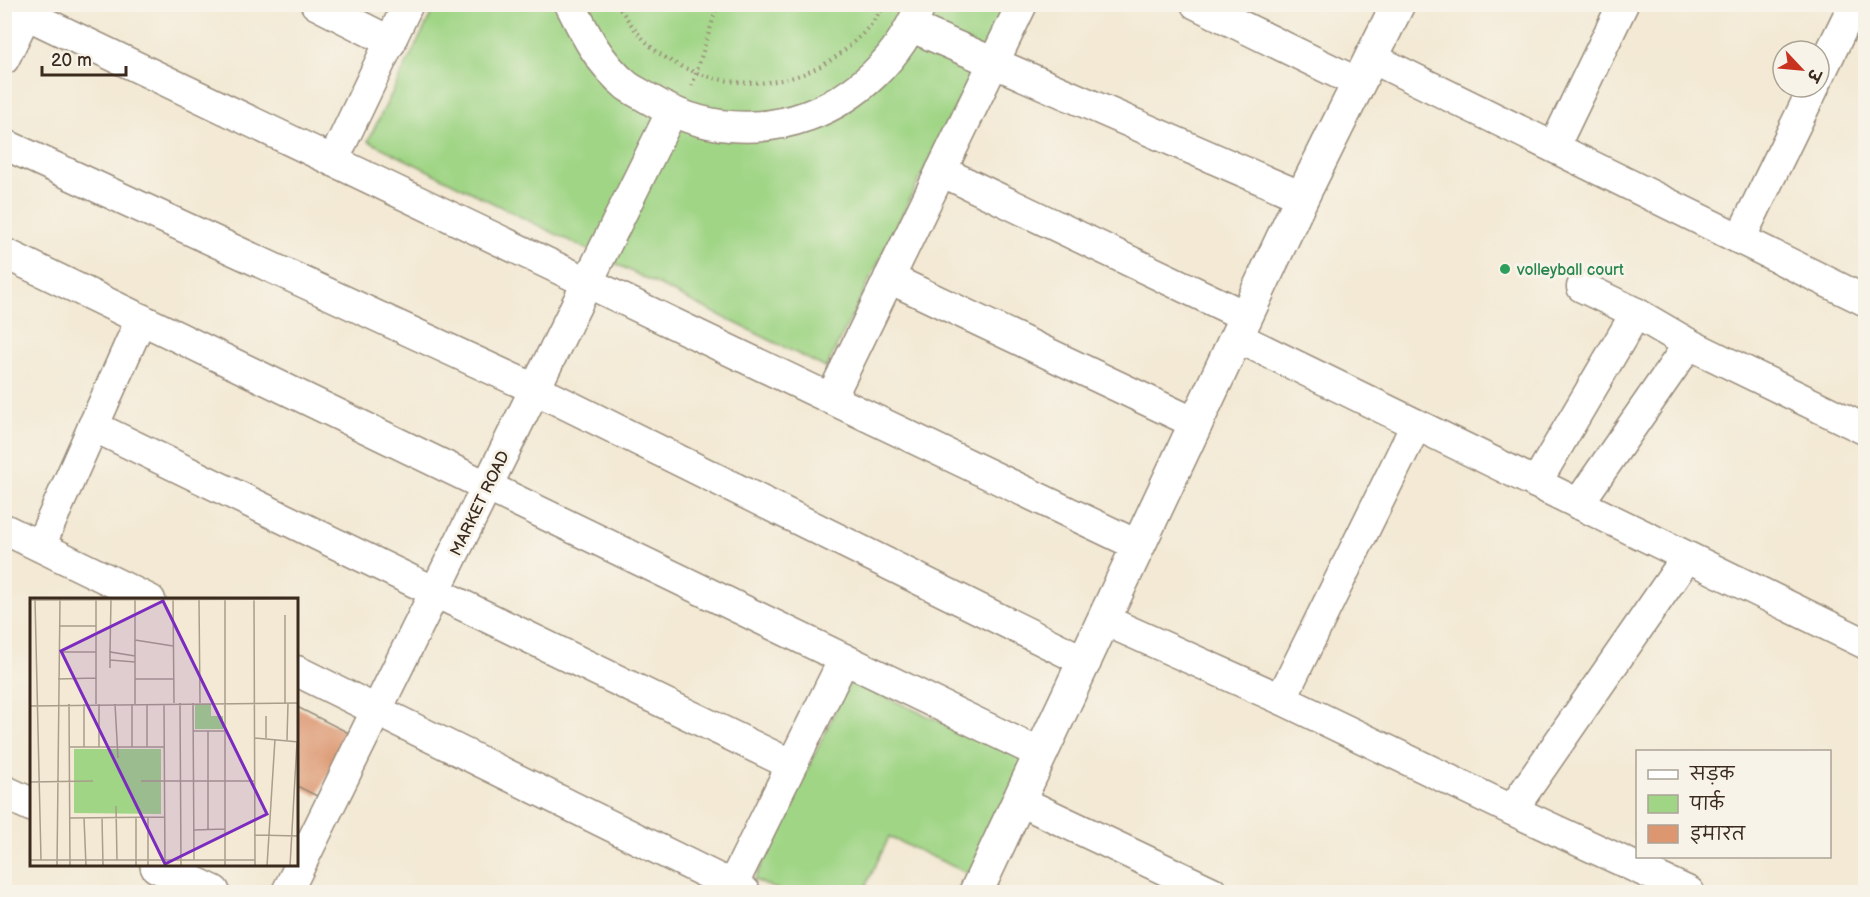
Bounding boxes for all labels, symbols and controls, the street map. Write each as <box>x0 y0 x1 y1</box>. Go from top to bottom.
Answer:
scale bar <box>42 39 126 77</box>
north arrow <box>1771 39 1831 99</box>
text: 20 m <box>51 50 92 71</box>
text: उ <box>1802 64 1825 85</box>
place label: volleyball court <box>1516 261 1624 280</box>
marker: volleyball court <box>1498 262 1512 276</box>
street label: MARKET ROAD <box>447 448 514 559</box>
inset map <box>30 598 298 867</box>
legend <box>1636 750 1831 858</box>
text: सड़क <box>1689 764 1735 785</box>
text: पार्क <box>1689 790 1725 815</box>
text: इमारत <box>1690 824 1746 845</box>

